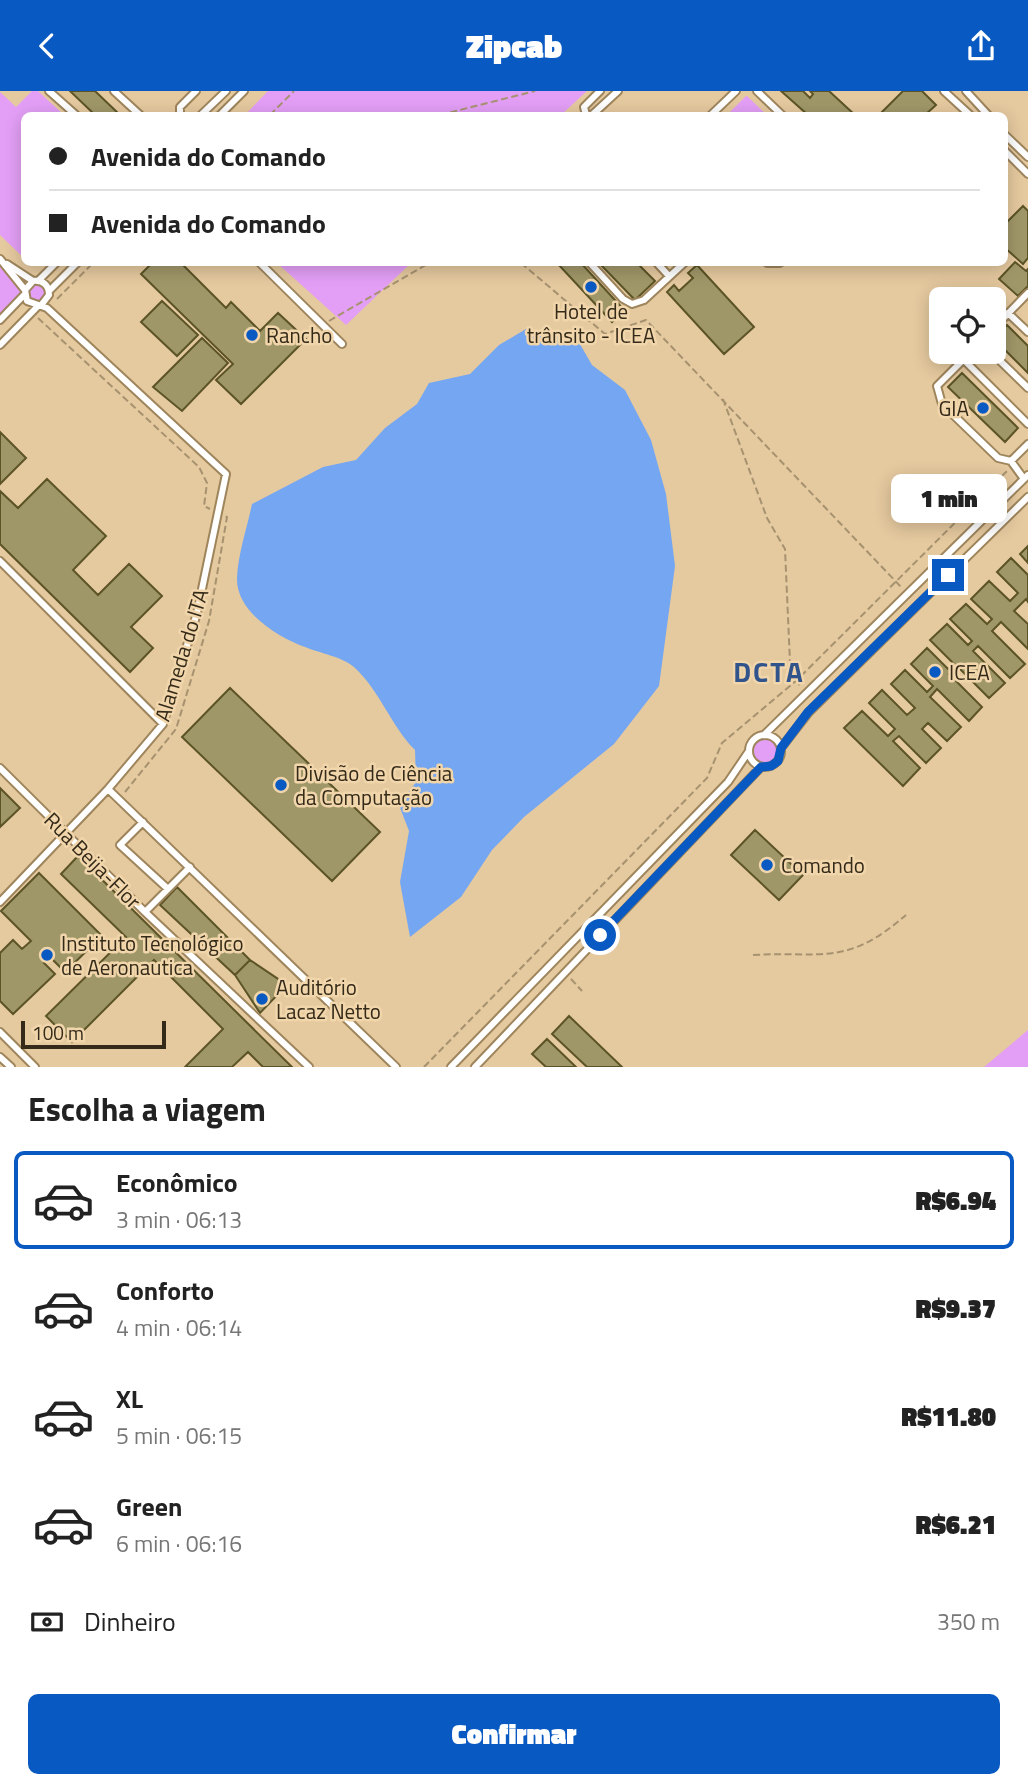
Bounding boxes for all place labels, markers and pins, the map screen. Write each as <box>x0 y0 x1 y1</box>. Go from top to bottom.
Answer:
marker: Hotel de trânsito - ICEA <box>583 279 599 295</box>
place label: Hotel de trânsito - ICEA <box>527 295 656 351</box>
place label: Rancho <box>266 319 332 351</box>
marker: Rancho <box>244 327 260 343</box>
place label: GIA <box>938 392 969 424</box>
marker: GIA <box>975 400 991 416</box>
place label: ICEA <box>949 656 990 688</box>
marker: ICEA <box>927 664 943 680</box>
place label: Divisão de Ciência da Computação <box>295 757 453 813</box>
marker: Divisão de Ciência da Computação <box>273 777 289 793</box>
place label: Comando <box>781 849 865 881</box>
marker: Comando <box>759 857 775 873</box>
place label: Instituto Tecnológico de Aeronautica <box>61 927 244 983</box>
marker: Instituto Tecnológico de Aeronautica <box>39 947 55 963</box>
place label: Auditório Lacaz Netto <box>276 971 381 1027</box>
marker: Auditório Lacaz Netto <box>254 991 270 1007</box>

